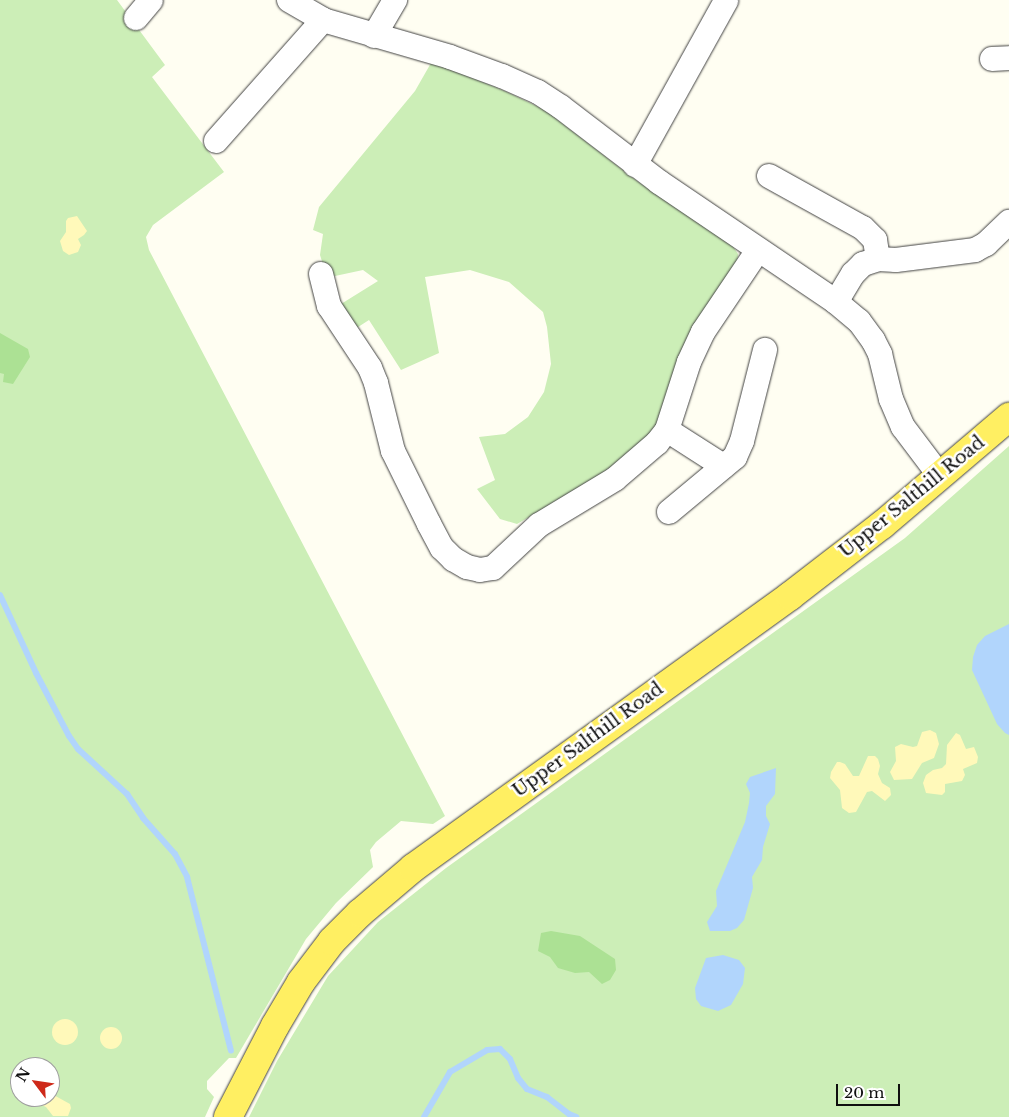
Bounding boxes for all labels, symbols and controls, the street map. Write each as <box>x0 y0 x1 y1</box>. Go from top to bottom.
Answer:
street label: Upper Salthill Road <box>835 432 989 562</box>
street label: Upper Salthill Road <box>508 678 668 802</box>
north arrow <box>10 1057 60 1107</box>
text: N <box>12 1065 34 1085</box>
scale bar <box>839 1074 903 1106</box>
text: 20 m <box>844 1083 884 1102</box>

